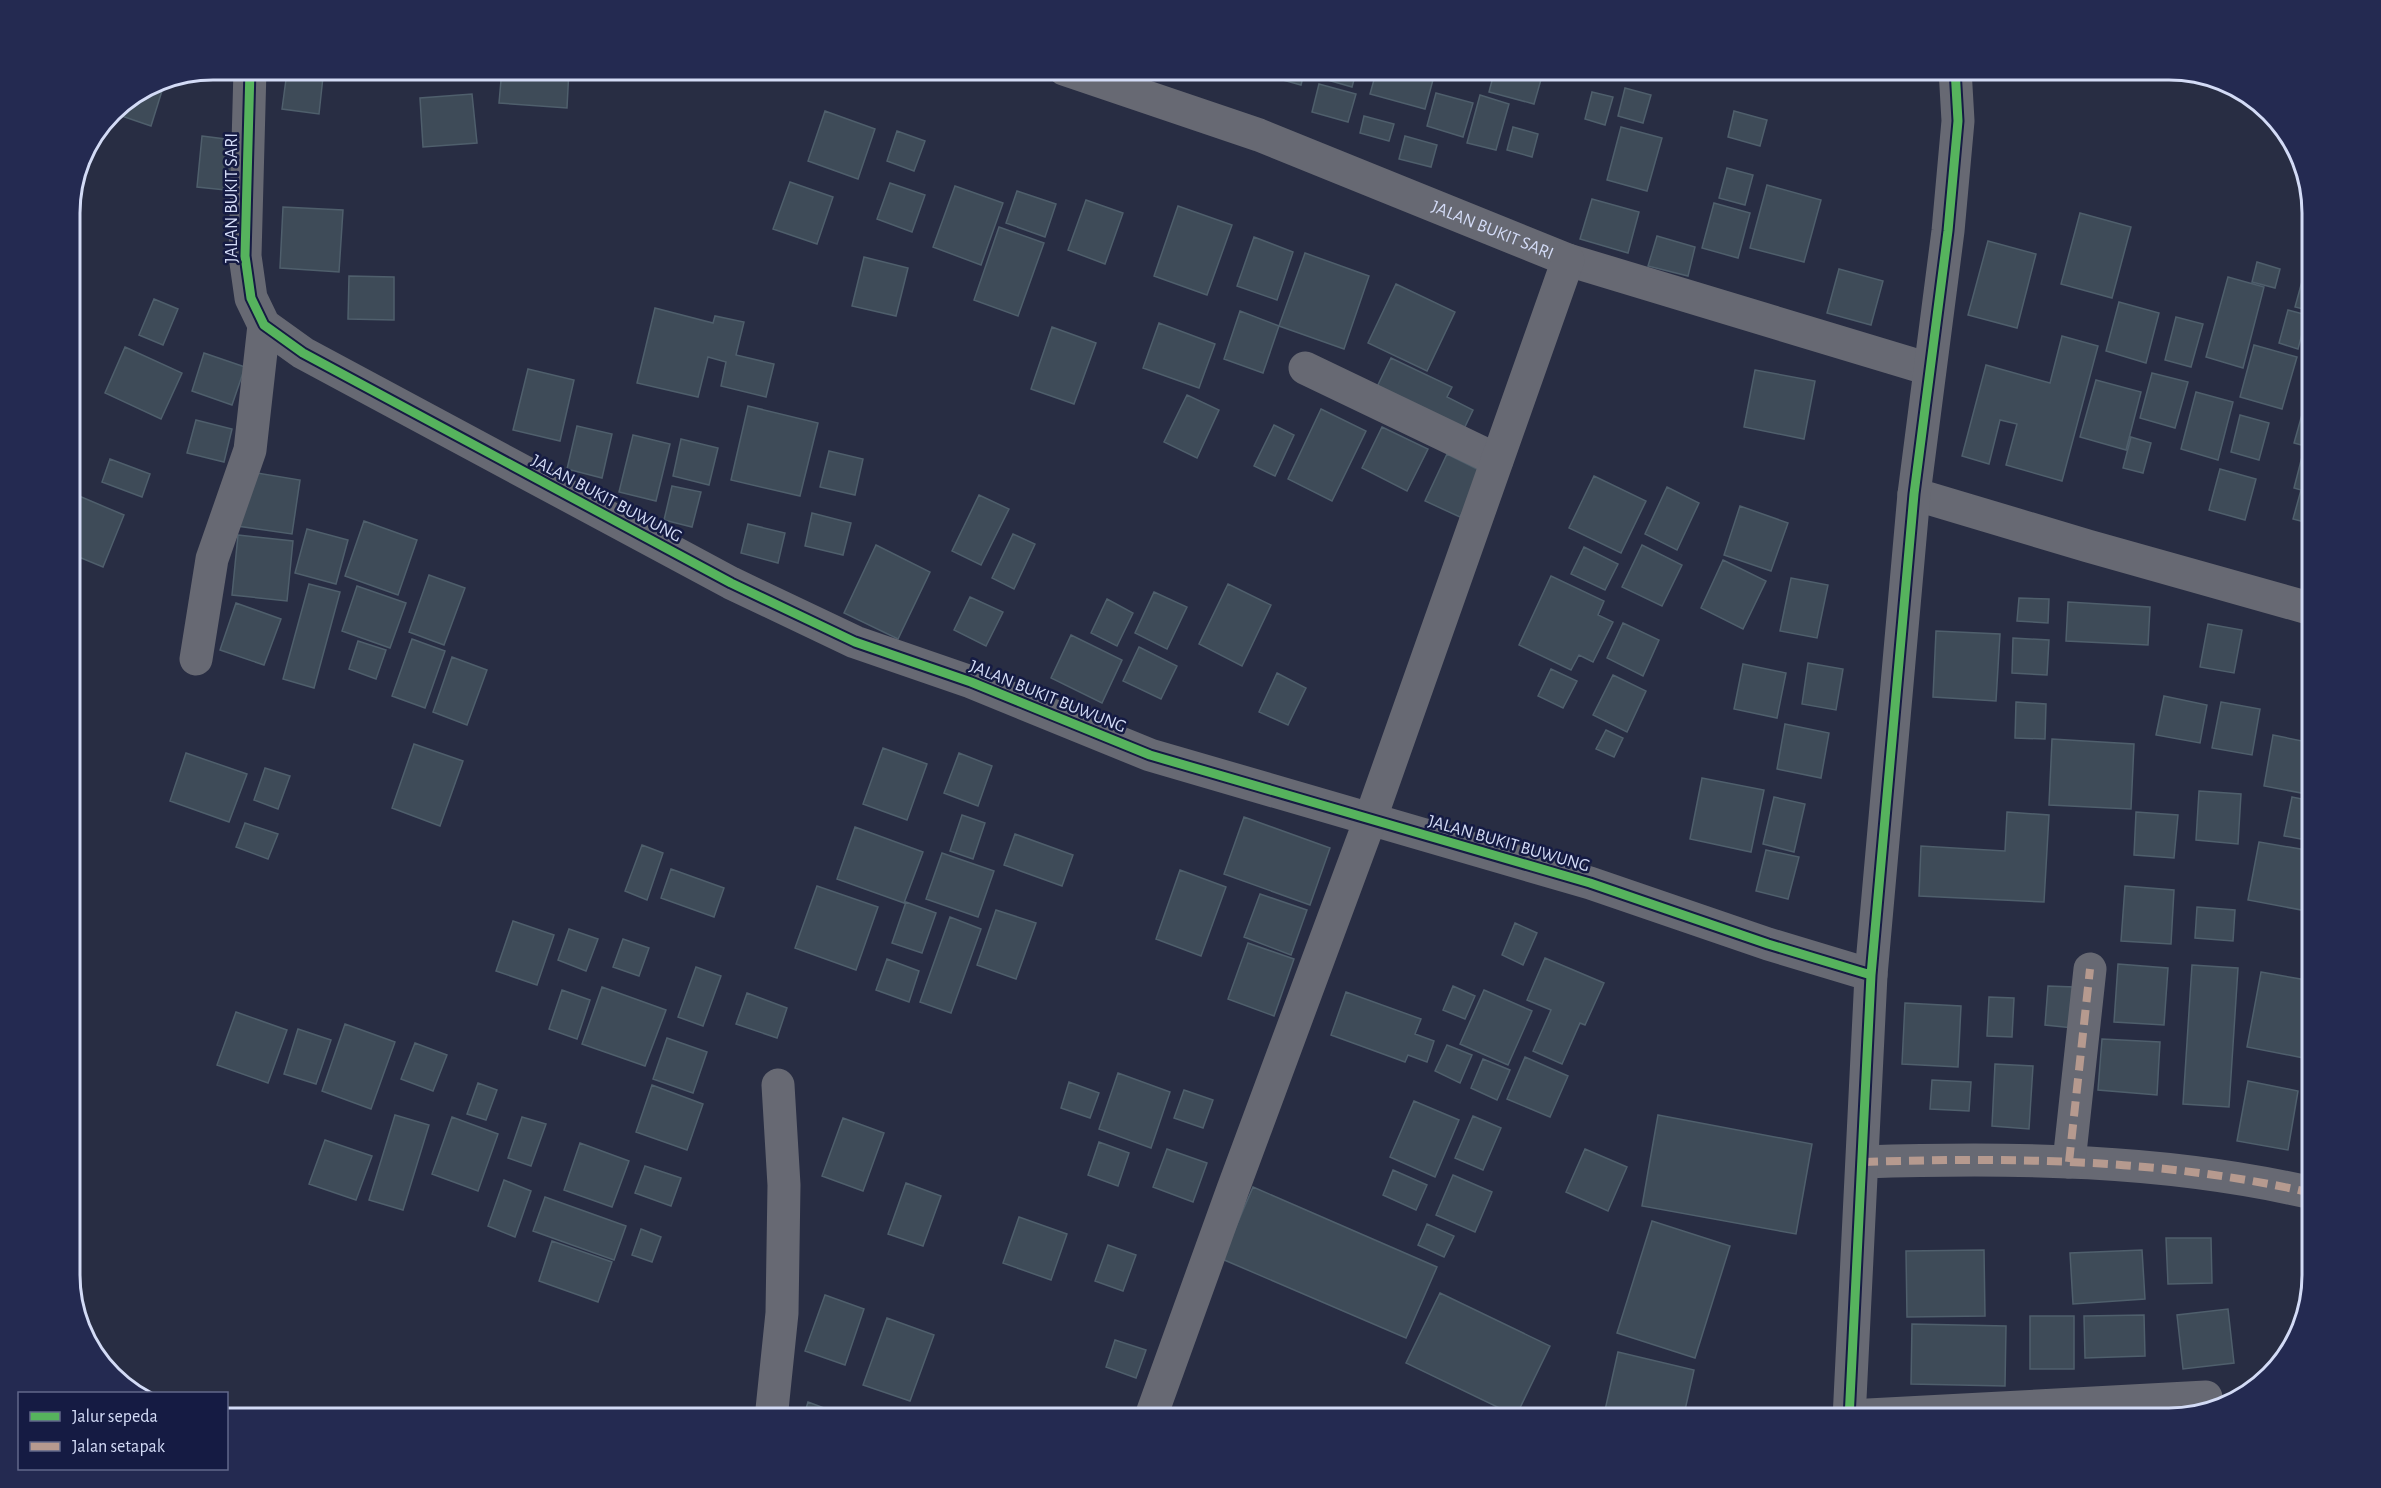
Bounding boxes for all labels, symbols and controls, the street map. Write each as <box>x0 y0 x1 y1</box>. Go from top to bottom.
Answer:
street label: JALAN BUKIT SARI <box>223 133 241 263</box>
street label: JALAN BUKIT SARI <box>1429 198 1556 263</box>
street label: JALAN BUKIT BUWUNG <box>528 452 685 546</box>
street label: JALAN BUKIT BUWUNG <box>967 657 1129 737</box>
street label: JALAN BUKIT BUWUNG <box>1426 812 1592 876</box>
legend <box>18 1392 228 1470</box>
text: Jalur sepeda <box>72 1408 158 1426</box>
text: Jalan setapak <box>72 1438 166 1456</box>

